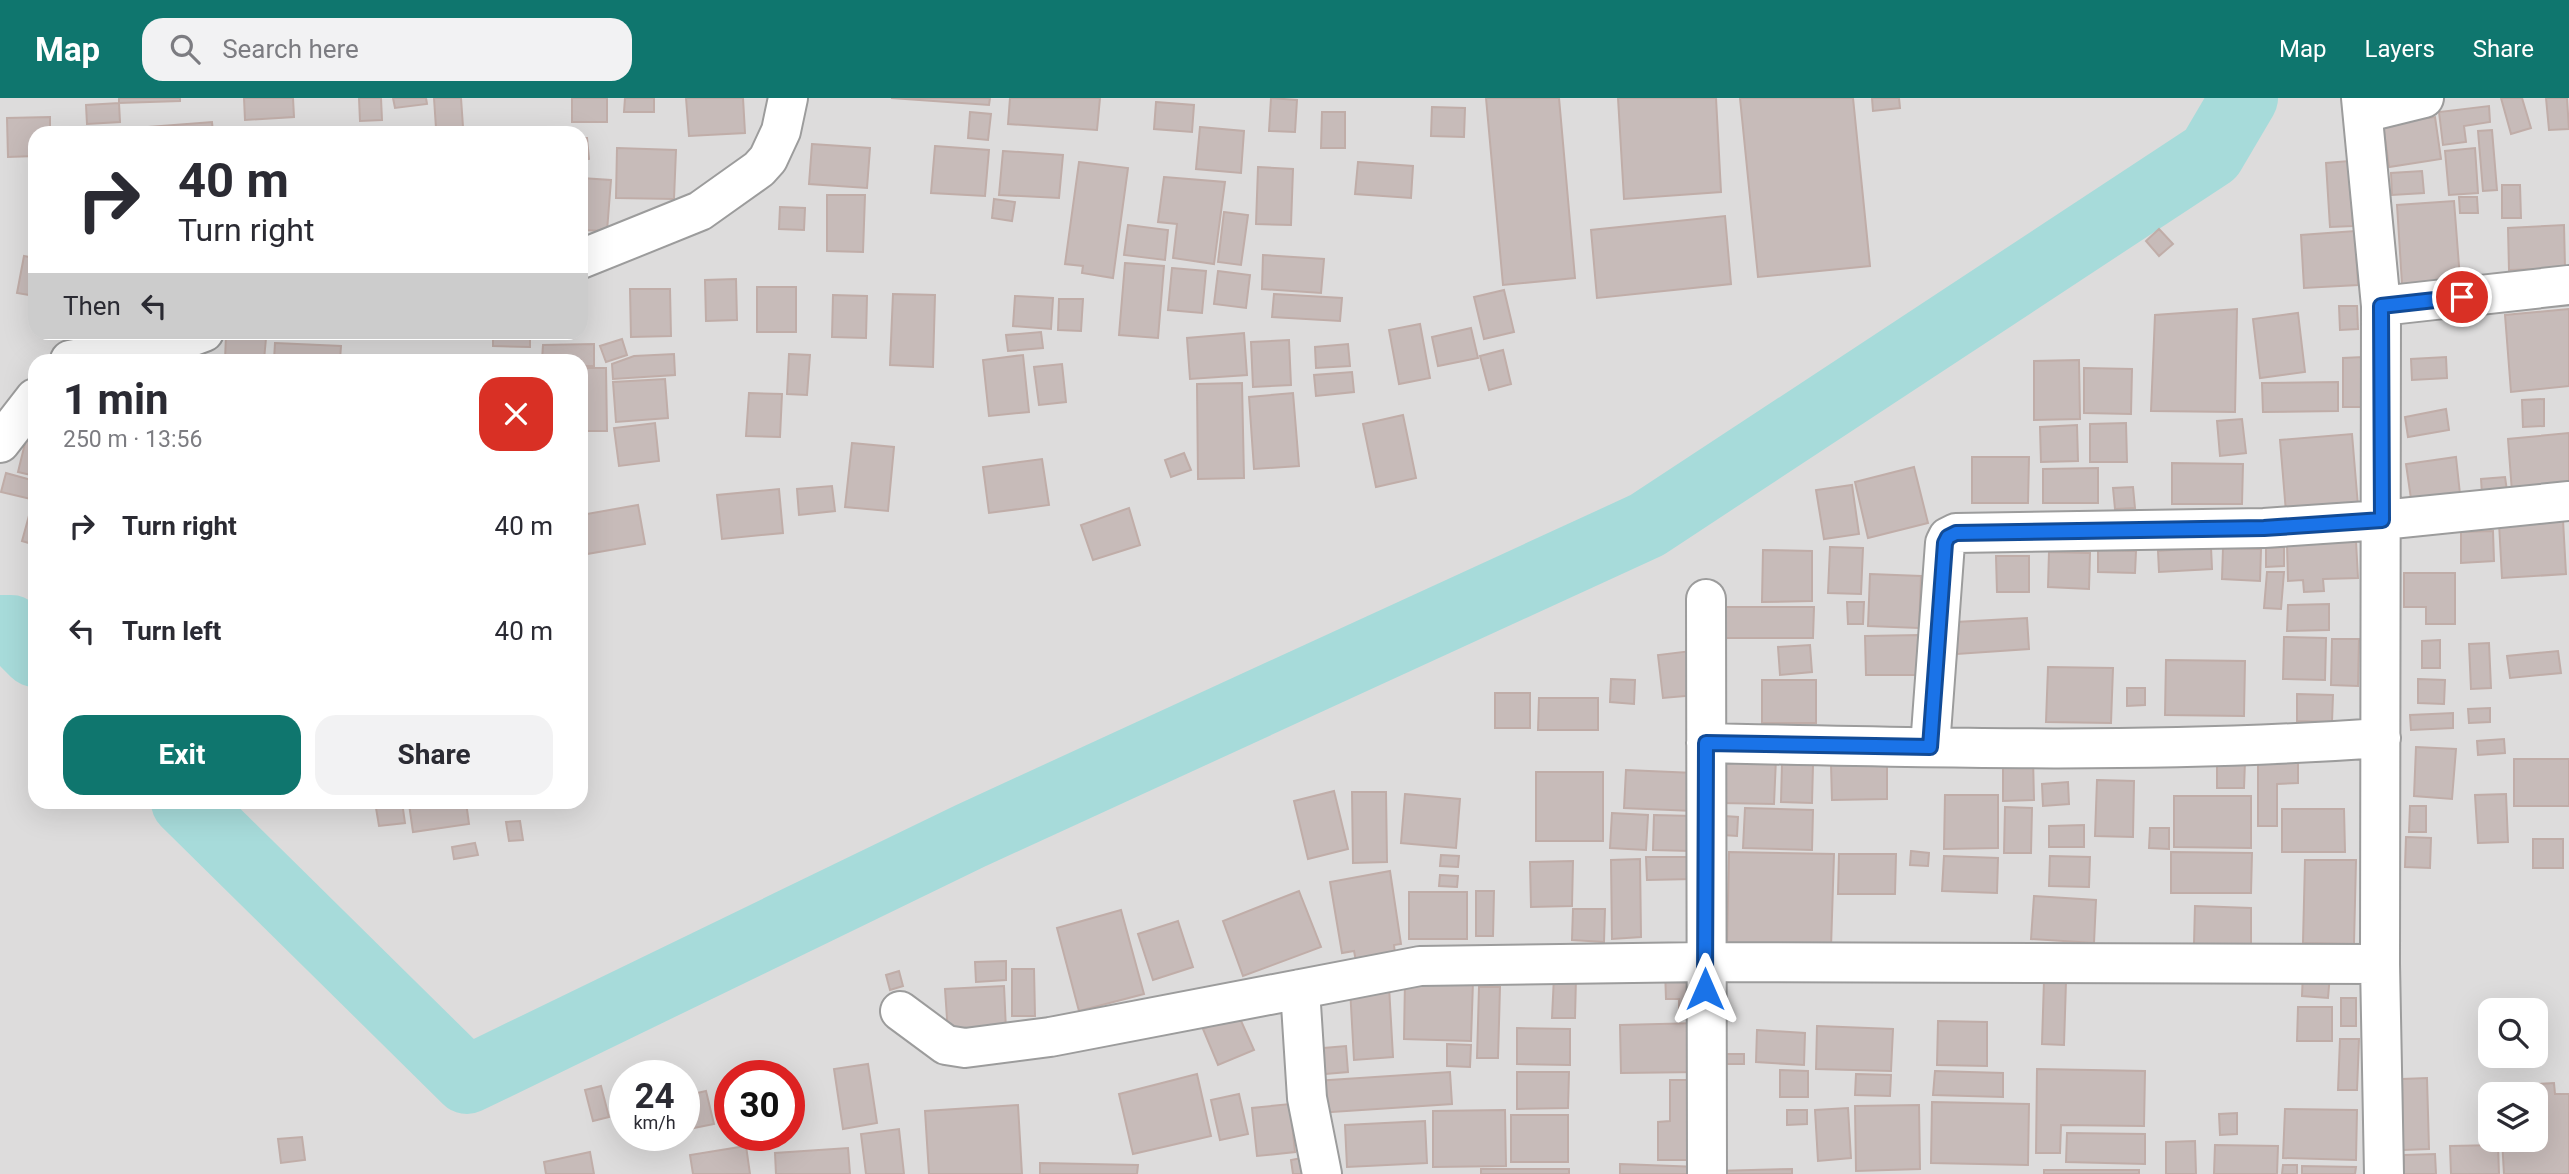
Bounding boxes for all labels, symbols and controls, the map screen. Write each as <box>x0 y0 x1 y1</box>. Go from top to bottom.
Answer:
search box <box>142 18 632 81</box>
text: Map <box>35 30 100 69</box>
icon: search <box>166 30 204 68</box>
text: Search here <box>222 34 359 64</box>
text: Map <box>2279 35 2327 63</box>
text: Layers <box>2365 35 2435 63</box>
text: Share <box>2473 35 2534 63</box>
text: 40 m <box>178 152 289 209</box>
icon: right <box>63 154 154 245</box>
text: Turn right <box>178 211 314 249</box>
pin <box>2432 267 2492 327</box>
icon: arrive <box>2443 278 2481 316</box>
icon: left <box>135 287 173 325</box>
text: Then <box>63 291 121 321</box>
text: 1 min <box>63 375 169 424</box>
button: close <box>479 377 553 451</box>
text: 250 m · 13:56 <box>63 426 202 453</box>
icon: right <box>63 507 101 545</box>
text: Turn right <box>122 511 237 541</box>
text: 40 m <box>495 511 553 541</box>
icon: left <box>63 612 101 650</box>
text: Turn left <box>122 616 221 646</box>
text: 40 m <box>495 616 553 646</box>
button: Exit <box>63 715 301 795</box>
button: Share <box>315 715 553 795</box>
position arrow <box>1668 952 1742 1026</box>
map controls <box>2478 998 2548 1152</box>
button: search <box>2478 998 2548 1068</box>
speed limit sign: 30 <box>714 1060 805 1151</box>
text: 24 <box>634 1076 675 1117</box>
button: layers <box>2478 1082 2548 1152</box>
text: km/h <box>633 1112 676 1133</box>

